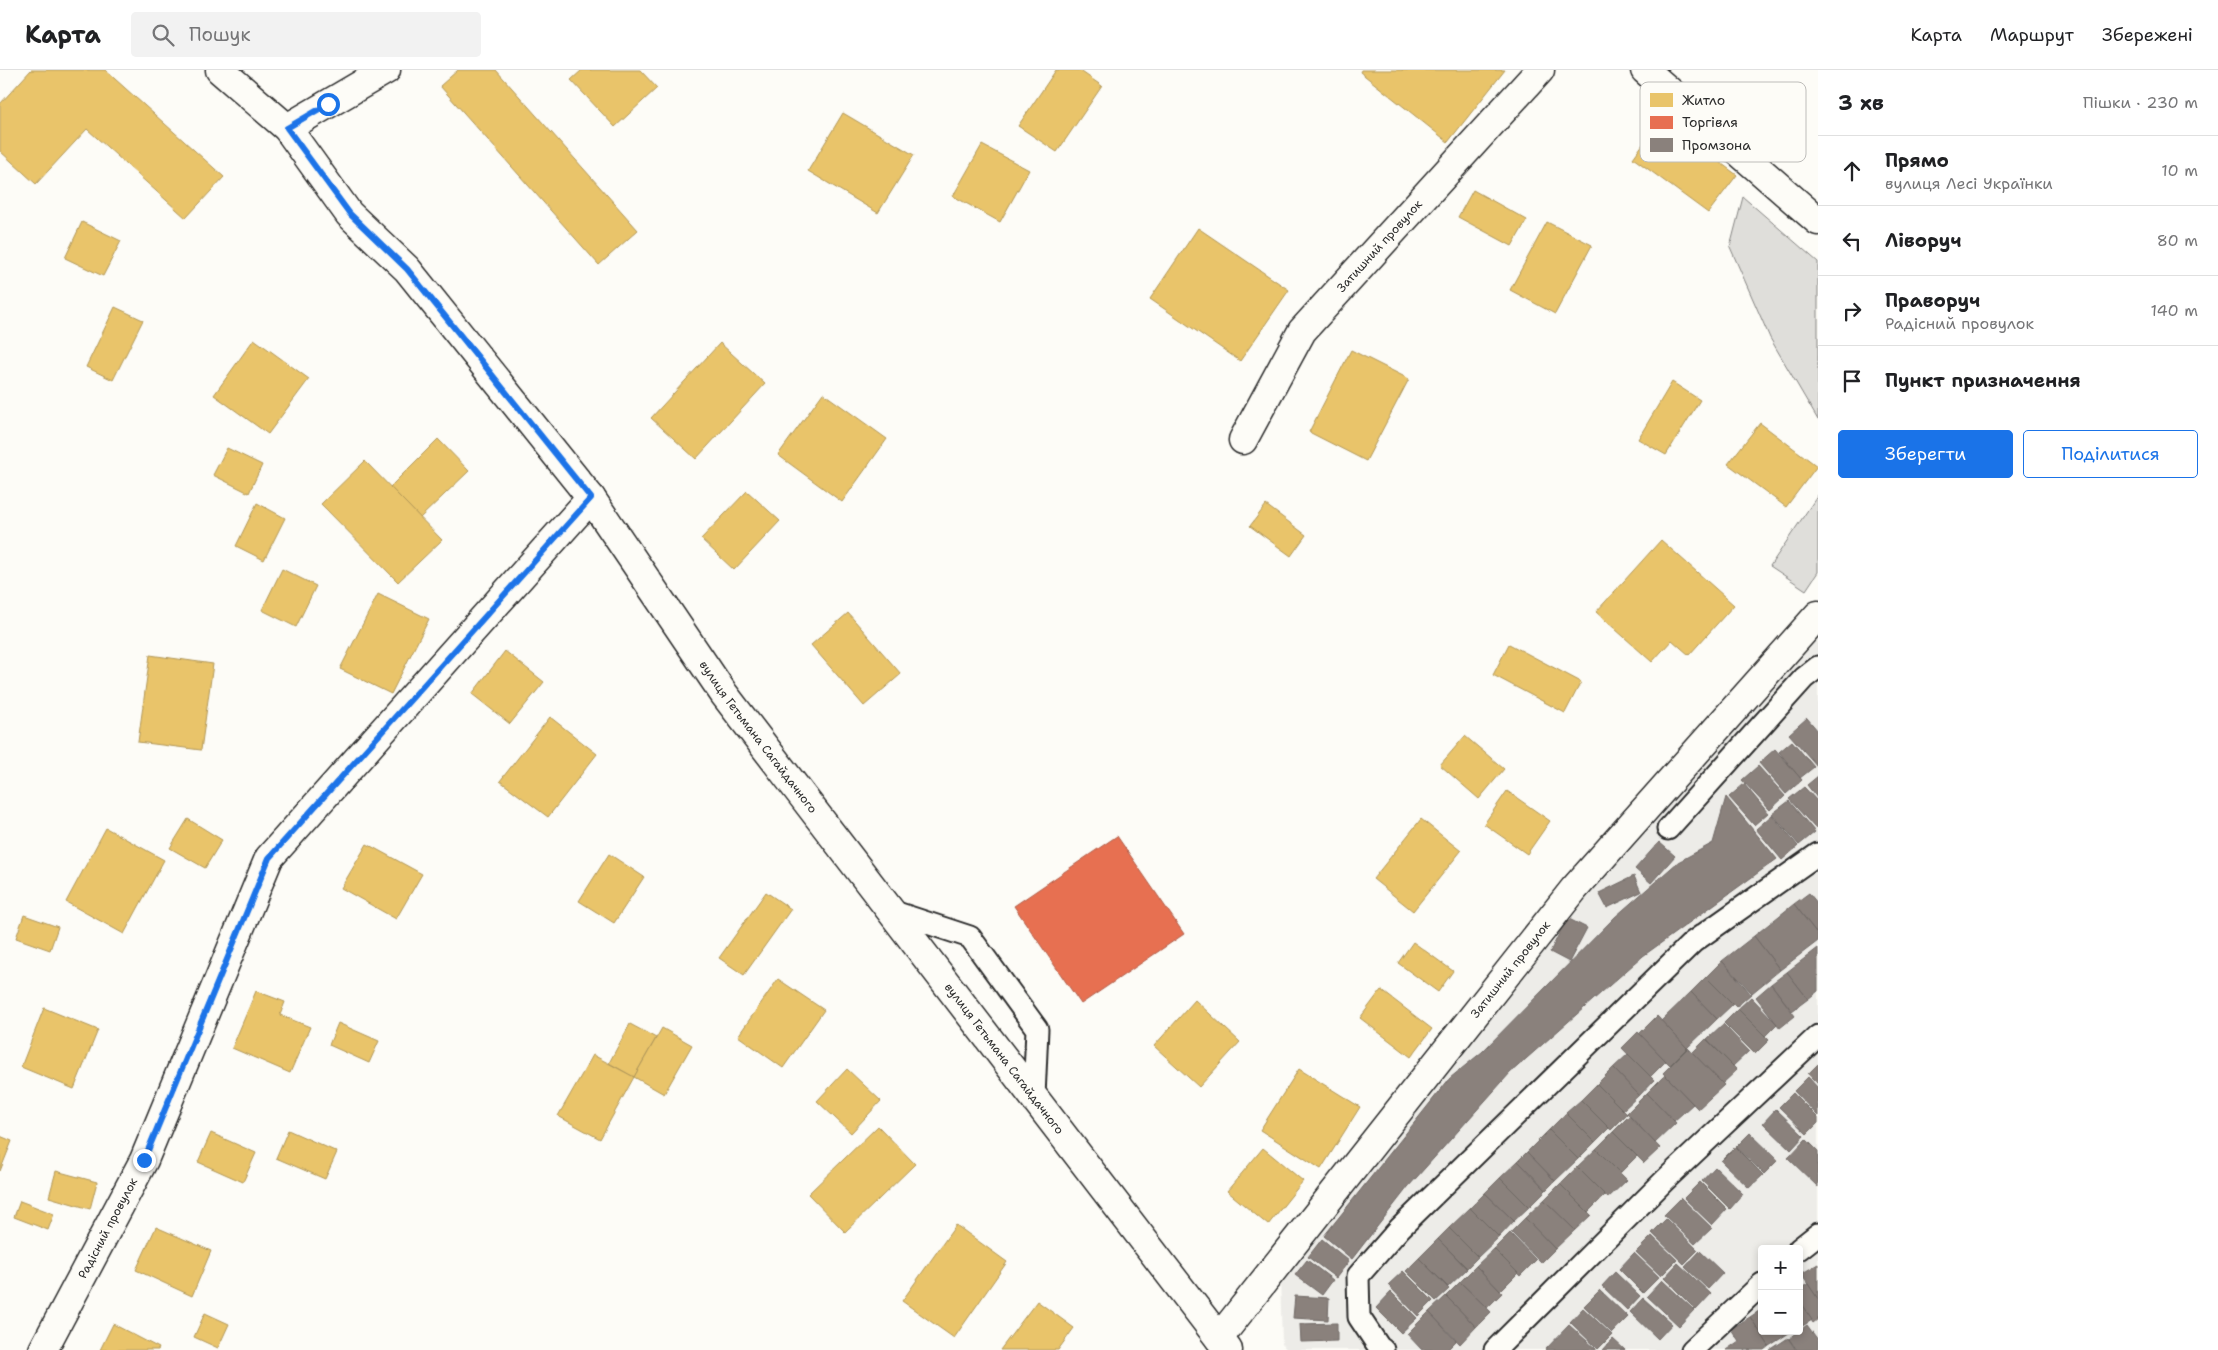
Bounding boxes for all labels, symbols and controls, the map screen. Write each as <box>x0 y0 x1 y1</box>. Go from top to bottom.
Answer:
search box <box>131 12 481 57</box>
text: Карта <box>25 19 101 51</box>
icon: search <box>149 21 177 49</box>
text: Пошук <box>189 22 251 47</box>
text: Карта <box>1910 23 1962 47</box>
text: Маршрут <box>1990 23 2074 47</box>
text: Збережені <box>2102 23 2193 47</box>
legend <box>1640 82 1806 162</box>
text: 3 хв <box>1838 89 1884 117</box>
text: Житло <box>1682 91 1725 109</box>
text: Пішки · 230 m <box>2083 92 2198 113</box>
route start <box>317 93 340 116</box>
text: Торгівля <box>1682 113 1738 131</box>
text: Промзона <box>1682 136 1751 154</box>
text: Прямо <box>1885 148 1949 173</box>
icon: ahead <box>1838 157 1866 185</box>
text: 10 m <box>2161 160 2198 181</box>
text: вулиця Лесі Українки <box>1885 173 2053 194</box>
street label: Затишний провулок <box>1333 196 1426 296</box>
icon: left <box>1838 227 1866 255</box>
text: Ліворуч <box>1885 228 1961 253</box>
text: 80 m <box>2157 230 2198 251</box>
text: Праворуч <box>1885 288 1980 313</box>
icon: right <box>1838 297 1866 325</box>
text: 140 m <box>2151 300 2198 321</box>
text: Радісний провулок <box>1885 313 2034 334</box>
icon: arrive <box>1838 367 1866 395</box>
text: Пункт призначення <box>1885 368 2081 393</box>
button: Зберегти <box>1838 430 2013 478</box>
button: Поділитися <box>2023 430 2198 478</box>
street label: вулиця Гетьмана Сагайдачного <box>696 658 821 816</box>
street label: Затишний провулок <box>1467 917 1554 1021</box>
street label: вулиця Гетьмана Сагайдачного <box>941 980 1067 1138</box>
route end <box>133 1149 156 1172</box>
street label: Радісний провулок <box>74 1174 141 1281</box>
map controls <box>1758 1245 1803 1335</box>
button: + <box>1758 1245 1803 1290</box>
button: − <box>1758 1290 1803 1335</box>

